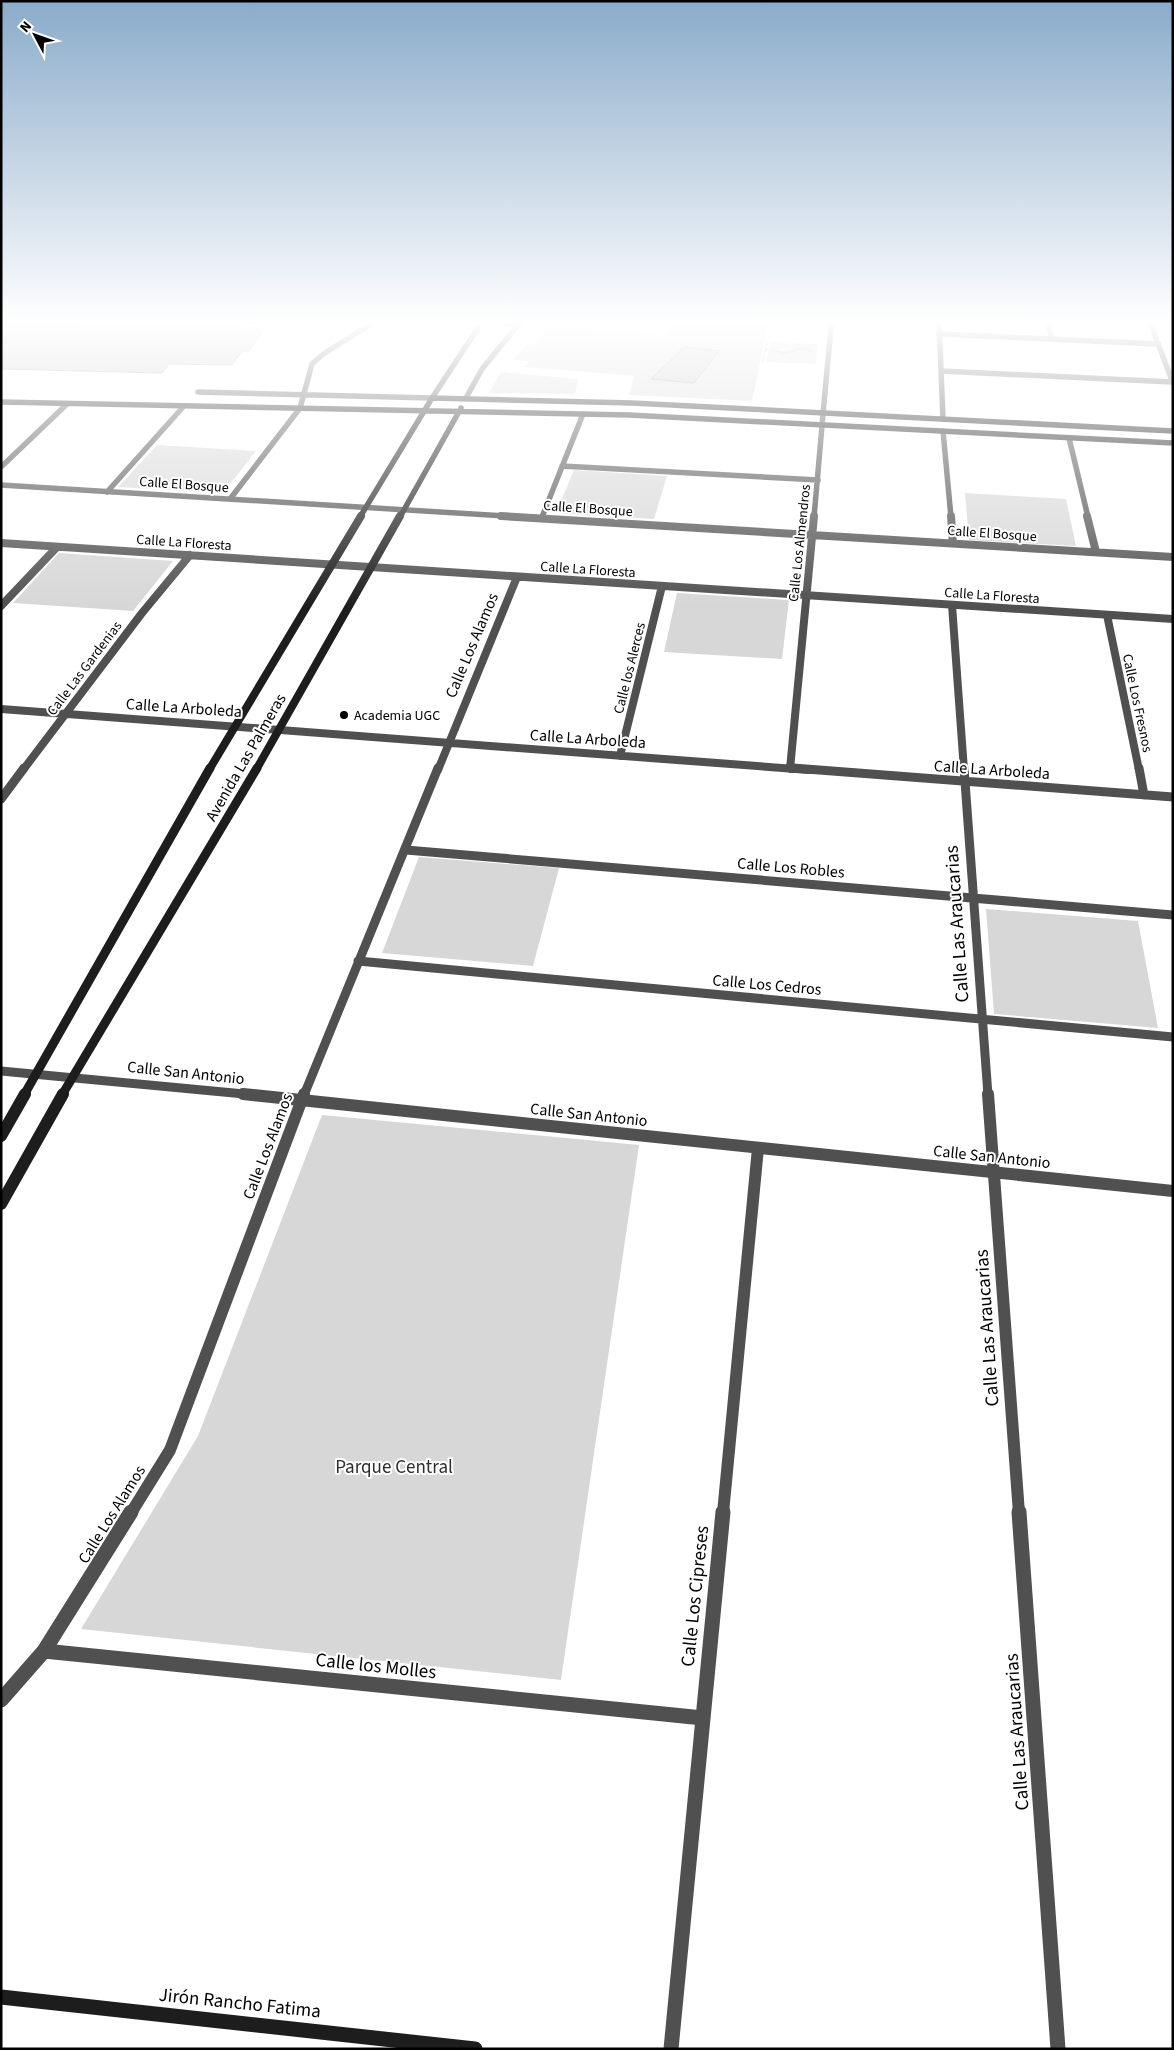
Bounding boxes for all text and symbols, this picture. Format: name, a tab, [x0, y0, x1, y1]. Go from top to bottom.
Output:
north arrow	[10, 10, 60, 60]
text: N	[15, 17, 37, 37]
street label: Calle El Bosque	[139, 472, 229, 498]
street label: Calle Los Almendros	[784, 483, 816, 603]
street label: Calle El Bosque	[543, 496, 633, 522]
street label: Calle El Bosque	[947, 521, 1037, 547]
street label: Calle La Floresta	[136, 530, 232, 556]
street label: Calle La Floresta	[540, 557, 636, 583]
street label: Calle La Floresta	[944, 583, 1040, 609]
street label: Calle Los Alamos	[440, 589, 504, 701]
street label: Calle Las Gardenias	[43, 617, 127, 720]
street label: Calle los Alerces	[609, 620, 651, 716]
street label: Calle Los Fresnos	[1117, 652, 1157, 754]
street label: Avenida Las Palmeras	[200, 689, 292, 825]
street label: Calle La Arboleda	[125, 693, 243, 723]
place label: Academia UGC	[354, 706, 440, 726]
marker: Academia UGC	[338, 709, 350, 721]
street label: Calle La Arboleda	[529, 724, 647, 754]
street label: Calle La Arboleda	[933, 755, 1051, 785]
street label: Calle Las Araucarias	[939, 845, 976, 1003]
street label: Calle Los Robles	[736, 852, 846, 884]
street label: Calle Los Cedros	[712, 969, 823, 1001]
street label: Calle San Antonio	[126, 1056, 246, 1090]
street label: Calle Los Alamos	[238, 1090, 298, 1203]
street label: Calle San Antonio	[529, 1098, 649, 1132]
street label: Calle San Antonio	[932, 1140, 1052, 1174]
street label: Calle Las Araucarias	[969, 1249, 1006, 1407]
park label: Parque Central	[335, 1454, 453, 1481]
street label: Calle Los Alamos	[73, 1461, 151, 1568]
street label: Calle Los Cipreses	[675, 1524, 716, 1668]
street label: Calle los Molles	[314, 1647, 438, 1686]
street label: Calle Las Araucarias	[999, 1653, 1036, 1811]
street label: Jirón Rancho Fatima	[157, 1982, 322, 2025]

